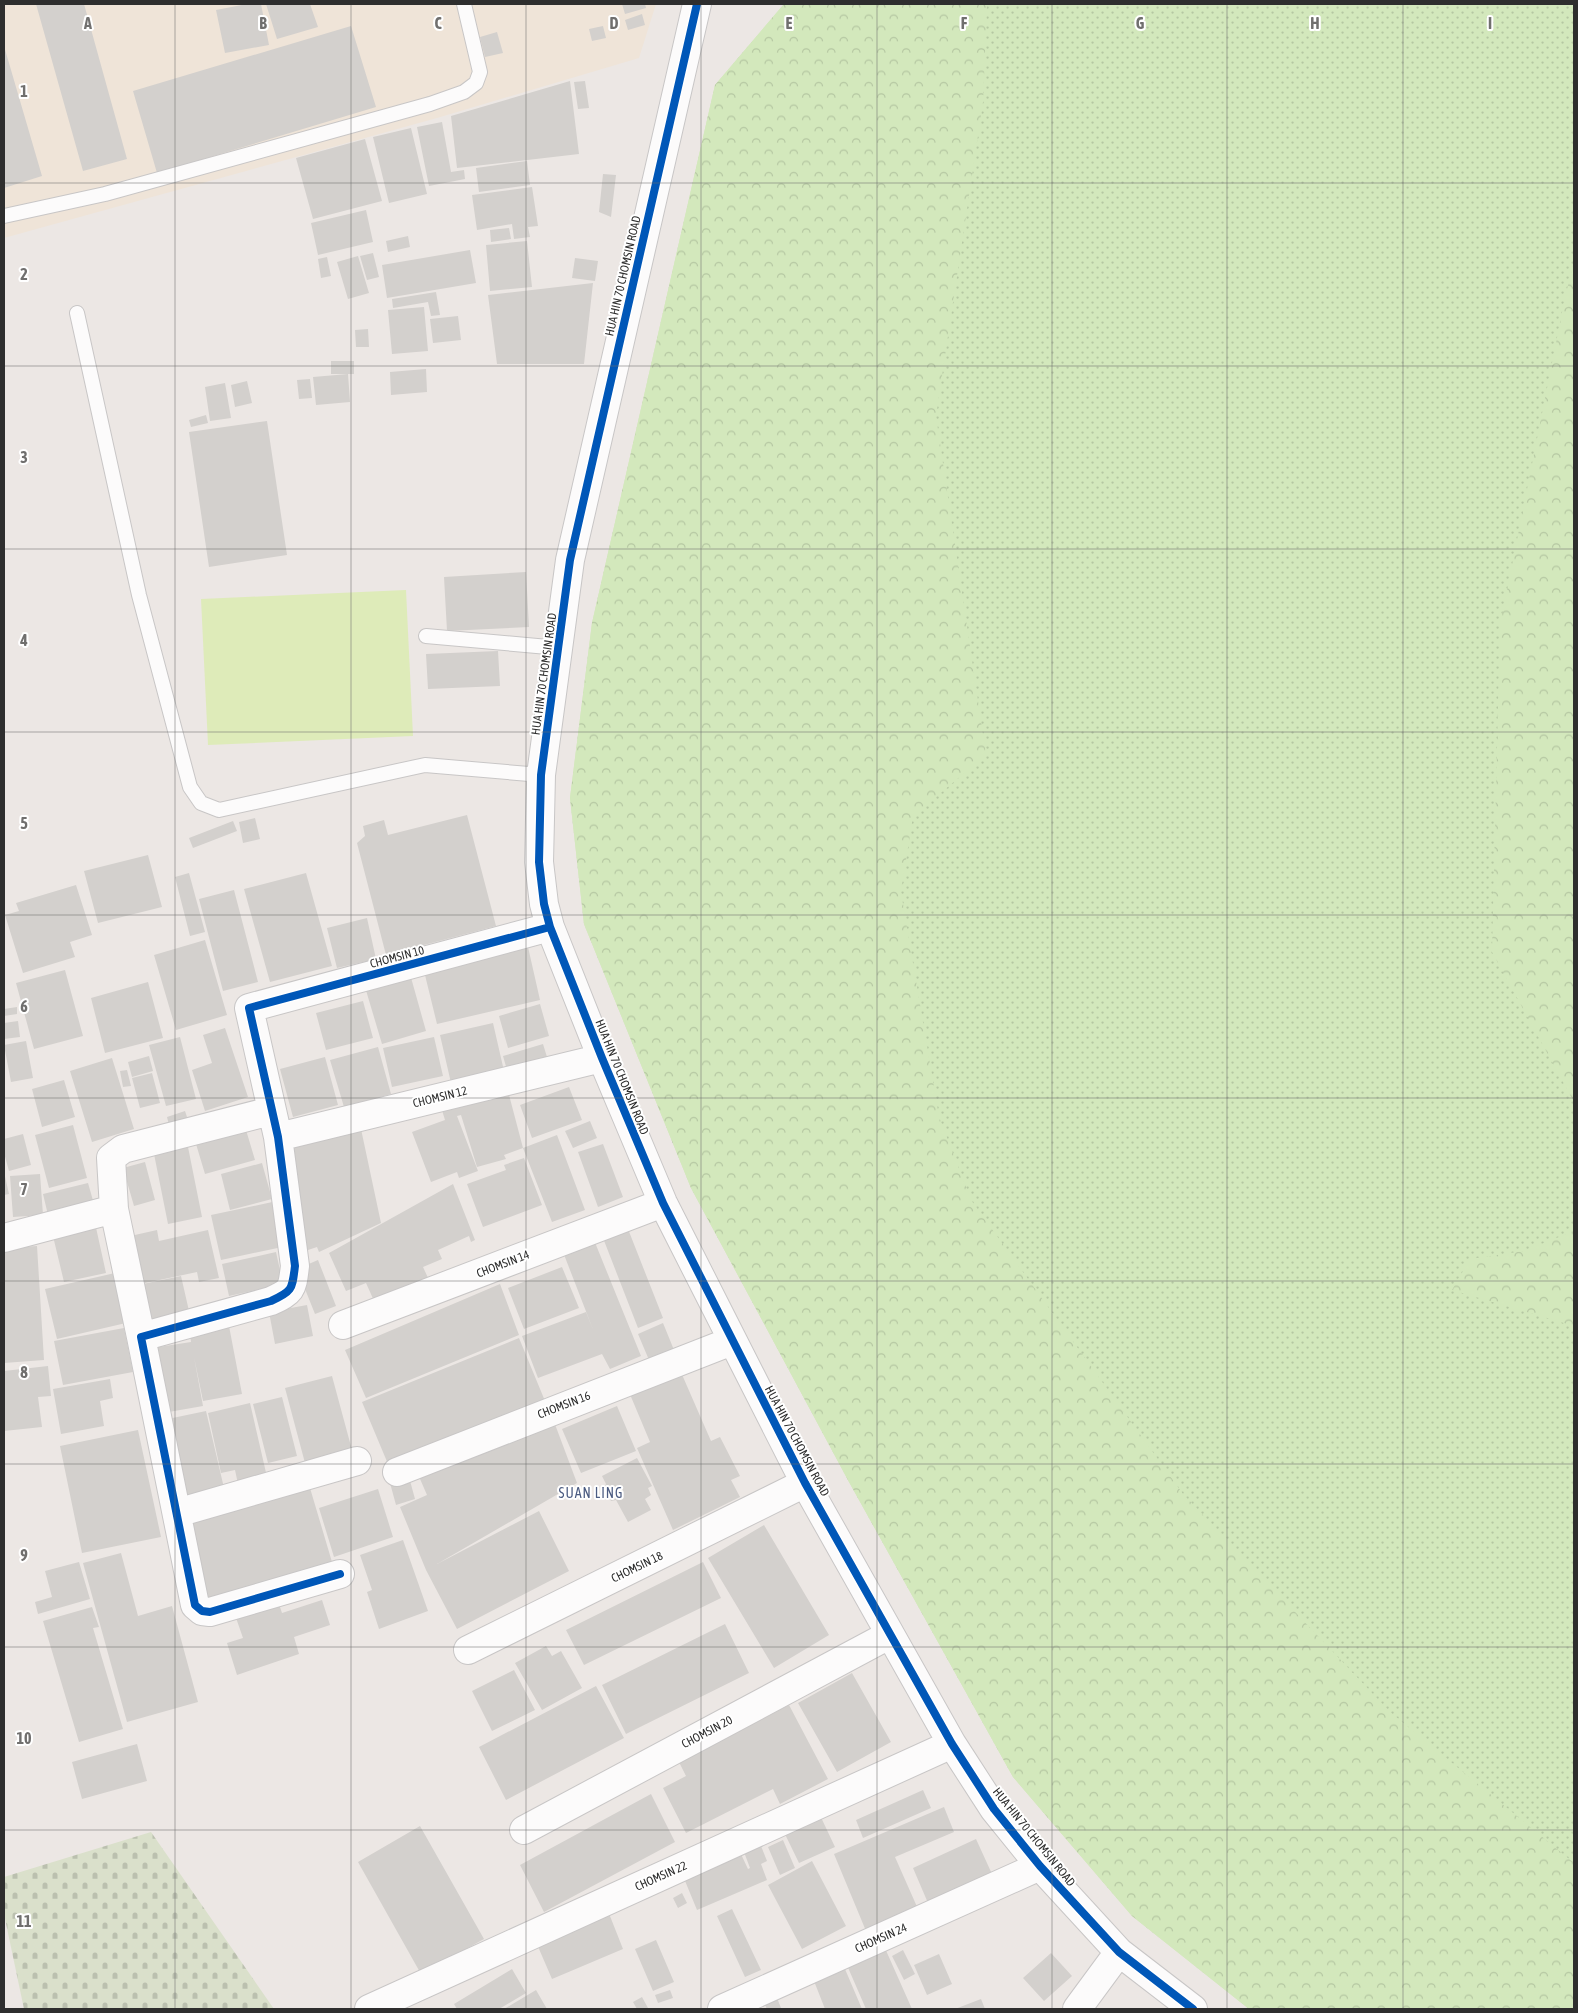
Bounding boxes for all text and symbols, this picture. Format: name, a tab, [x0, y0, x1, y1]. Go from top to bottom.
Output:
text: A	[83, 14, 92, 32]
text: B	[259, 14, 267, 32]
text: C	[434, 14, 442, 32]
text: D	[610, 14, 619, 32]
text: E	[786, 14, 793, 32]
text: F	[961, 14, 968, 32]
text: G	[1136, 14, 1145, 32]
text: H	[1310, 14, 1320, 32]
text: I	[1488, 14, 1492, 32]
text: 1	[20, 82, 28, 100]
street label: HUA HIN 70 CHOMSIN ROAD	[602, 214, 644, 337]
text: 2	[20, 265, 28, 283]
text: 3	[20, 448, 28, 466]
street label: HUA HIN 70 CHOMSIN ROAD	[529, 612, 560, 736]
text: 4	[19, 631, 28, 649]
text: 5	[20, 814, 28, 832]
street label: CHOMSIN 10	[368, 943, 426, 971]
text: 6	[20, 997, 28, 1015]
street label: HUA HIN 70 CHOMSIN ROAD	[592, 1017, 652, 1137]
street label: CHOMSIN 12	[411, 1083, 469, 1111]
text: 7	[20, 1180, 28, 1198]
street label: CHOMSIN 14	[475, 1247, 532, 1280]
text: 8	[20, 1363, 28, 1381]
street label: HUA HIN 70 CHOMSIN ROAD	[762, 1383, 832, 1499]
street label: CHOMSIN 16	[536, 1388, 593, 1421]
district label: SUAN LING	[559, 1485, 623, 1501]
text: 9	[20, 1546, 28, 1564]
street label: CHOMSIN 18	[609, 1548, 665, 1585]
street label: CHOMSIN 20	[679, 1713, 735, 1751]
text: 10	[16, 1729, 32, 1747]
street label: HUA HIN 70 CHOMSIN ROAD	[990, 1785, 1078, 1889]
street label: CHOMSIN 22	[633, 1858, 689, 1894]
text: 11	[16, 1912, 32, 1930]
street label: CHOMSIN 24	[853, 1920, 910, 1956]

